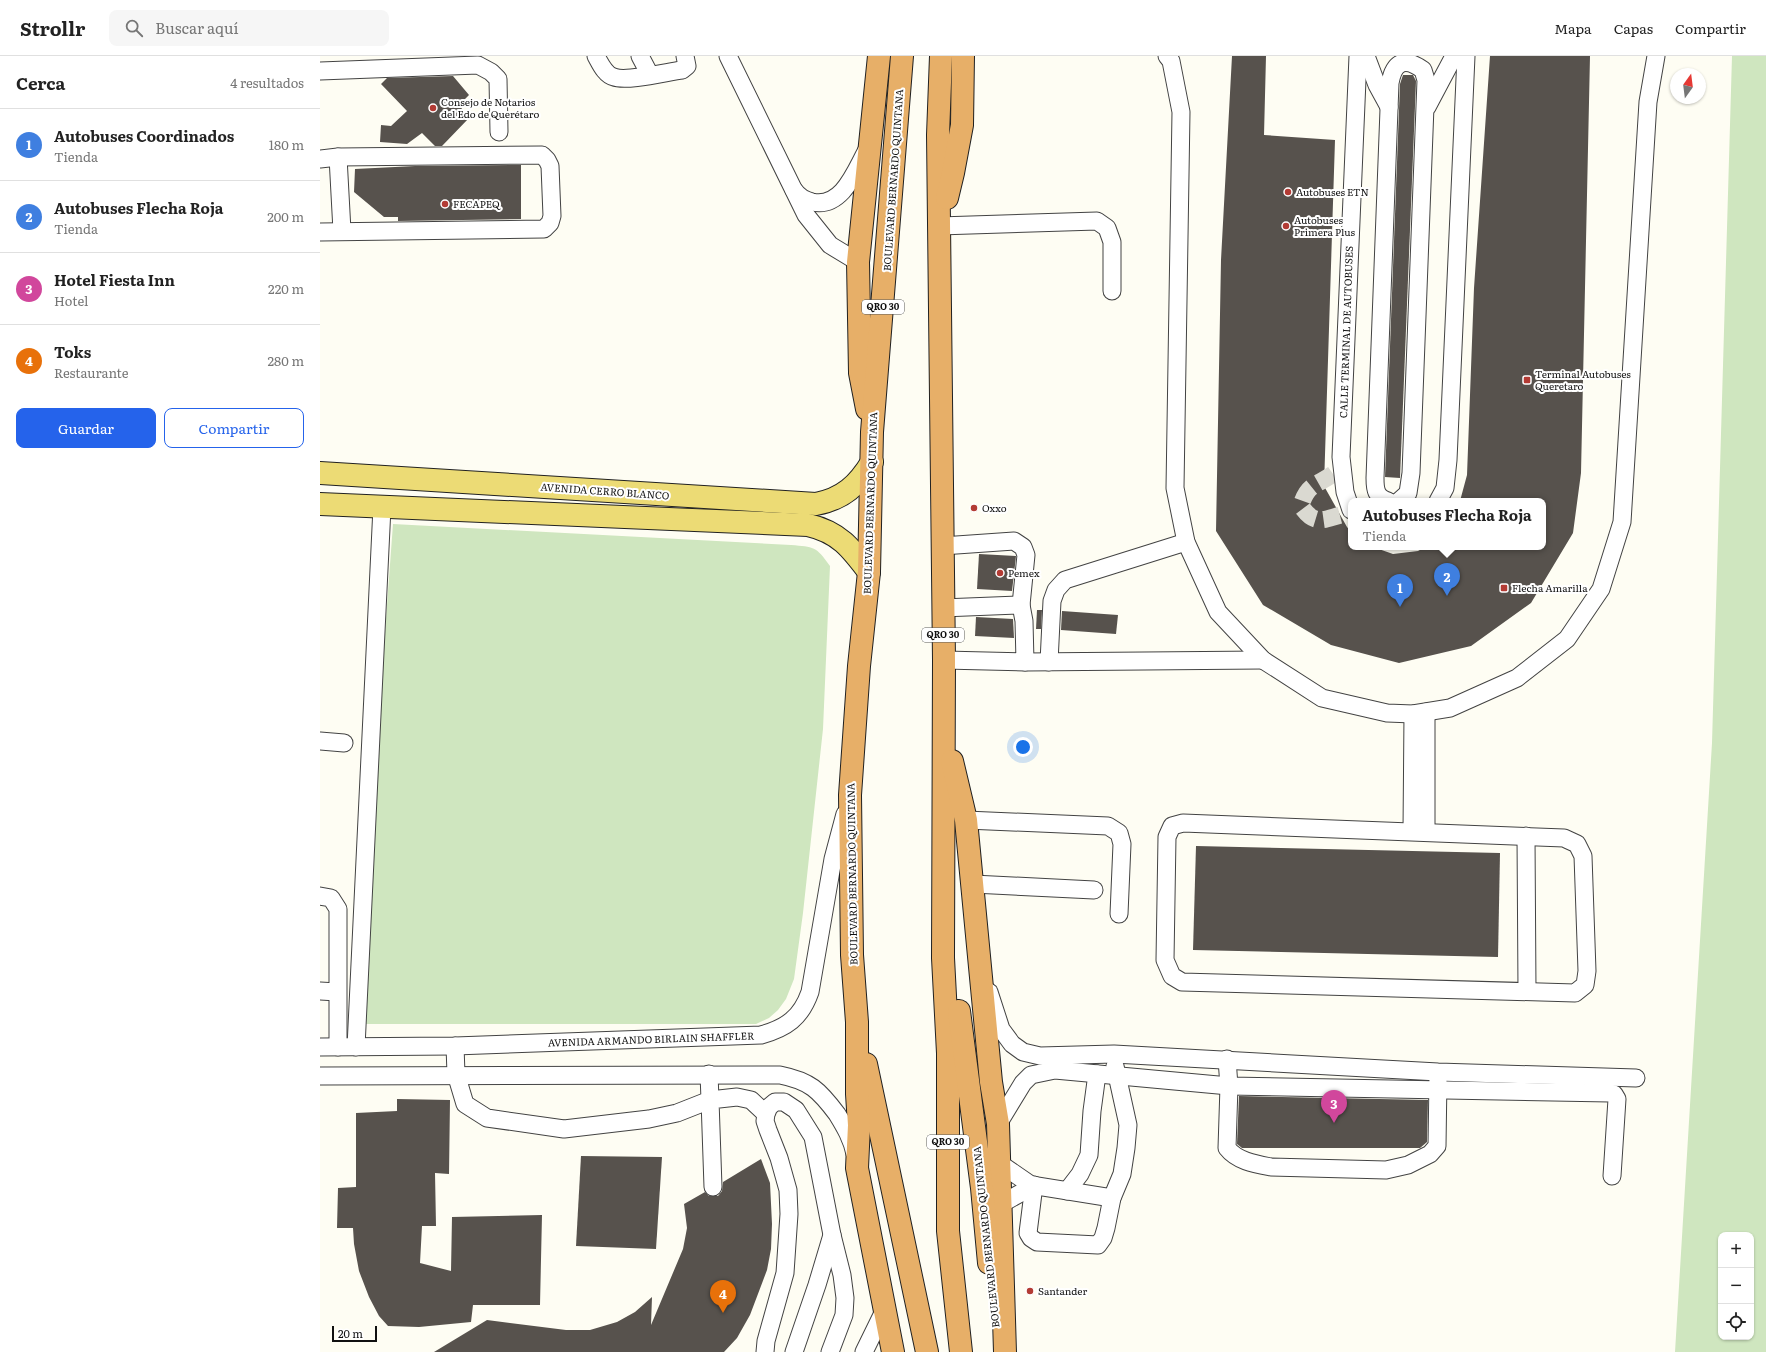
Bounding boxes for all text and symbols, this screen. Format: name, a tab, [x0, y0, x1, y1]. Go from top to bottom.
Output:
search box	[109, 10, 389, 46]
text: Strollr	[20, 14, 85, 42]
text: Buscar aquí	[155, 16, 238, 39]
icon: search	[123, 17, 145, 39]
text: Mapa	[1554, 18, 1592, 38]
text: Capas	[1614, 18, 1653, 38]
text: Compartir	[1675, 18, 1746, 38]
north arrow	[1670, 68, 1706, 104]
text: Cerca	[16, 70, 65, 95]
text: 4 resultados	[230, 73, 304, 92]
street label: BOULEVARD BERNARDO QUINTANA	[879, 88, 906, 271]
place label: Consejo de Notarios del Edo de Querétaro	[441, 94, 539, 121]
marker: Consejo de Notarios del Edo de Querétaro	[428, 103, 438, 113]
text: Autobuses Coordinados	[54, 124, 234, 147]
text: 1	[26, 135, 32, 154]
text: 180 m	[269, 135, 304, 154]
text: Tienda	[54, 147, 98, 166]
place label: Autobuses ETN	[1296, 184, 1369, 199]
marker: Autobuses ETN	[1283, 187, 1293, 197]
text: Autobuses Flecha Roja	[54, 196, 224, 219]
place label: FECAPEQ	[453, 196, 501, 211]
marker: FECAPEQ	[440, 199, 450, 209]
text: 2	[26, 207, 32, 226]
text: 200 m	[267, 207, 304, 226]
place label: Autobuses Primera Plus	[1294, 212, 1355, 239]
text: Tienda	[54, 219, 98, 238]
marker: Autobuses Primera Plus	[1281, 221, 1291, 231]
street label: CALLE TERMINAL DE AUTOBUSES	[1335, 246, 1356, 418]
text: Hotel Fiesta Inn	[54, 268, 175, 291]
text: 3	[25, 279, 33, 298]
text: 220 m	[268, 279, 304, 298]
text: Hotel	[54, 291, 88, 310]
road number: QRO 30	[862, 300, 904, 314]
text: Toks	[54, 340, 91, 363]
text: 4	[25, 351, 33, 370]
text: 280 m	[268, 351, 304, 370]
text: Restaurante	[54, 363, 129, 382]
place label: Terminal Autobuses Queretaro	[1535, 366, 1631, 393]
marker: Terminal Autobuses Queretaro	[1522, 375, 1532, 385]
button: Guardar	[16, 408, 156, 448]
button: Compartir	[164, 408, 304, 448]
street label: BOULEVARD BERNARDO QUINTANA	[859, 411, 880, 594]
street label: AVENIDA CERRO BLANCO	[540, 479, 670, 503]
popup	[1348, 498, 1546, 550]
place label: Oxxo	[982, 500, 1007, 515]
marker: Oxxo	[969, 503, 979, 513]
text: Autobuses Flecha Roja	[1362, 503, 1532, 526]
text: Tienda	[1362, 526, 1406, 545]
pin: 2	[1434, 563, 1460, 596]
place label: Pemex	[1008, 565, 1040, 580]
marker: Pemex	[995, 568, 1005, 578]
pin: 1	[1387, 574, 1413, 607]
place label: Flecha Amarilla	[1512, 580, 1588, 595]
marker: Flecha Amarilla	[1499, 583, 1509, 593]
road number: QRO 30	[922, 628, 964, 642]
your location	[1013, 737, 1033, 757]
street label: BOULEVARD BERNARDO QUINTANA	[842, 782, 861, 965]
street label: AVENIDA ARMANDO BIRLAIN SHAFFLER	[547, 1027, 755, 1050]
pin: 3	[1321, 1090, 1347, 1123]
road number: QRO 30	[927, 1135, 969, 1149]
street label: BOULEVARD BERNARDO QUINTANA	[968, 1145, 1002, 1329]
map controls	[1718, 1232, 1754, 1340]
button: +	[1718, 1232, 1754, 1268]
button: −	[1718, 1268, 1754, 1304]
pin: 4	[710, 1280, 736, 1313]
place label: Santander	[1038, 1283, 1087, 1298]
marker: Santander	[1025, 1286, 1035, 1296]
button: locate	[1718, 1304, 1754, 1340]
scale bar	[332, 1324, 377, 1343]
text: 20 m	[338, 1325, 363, 1341]

